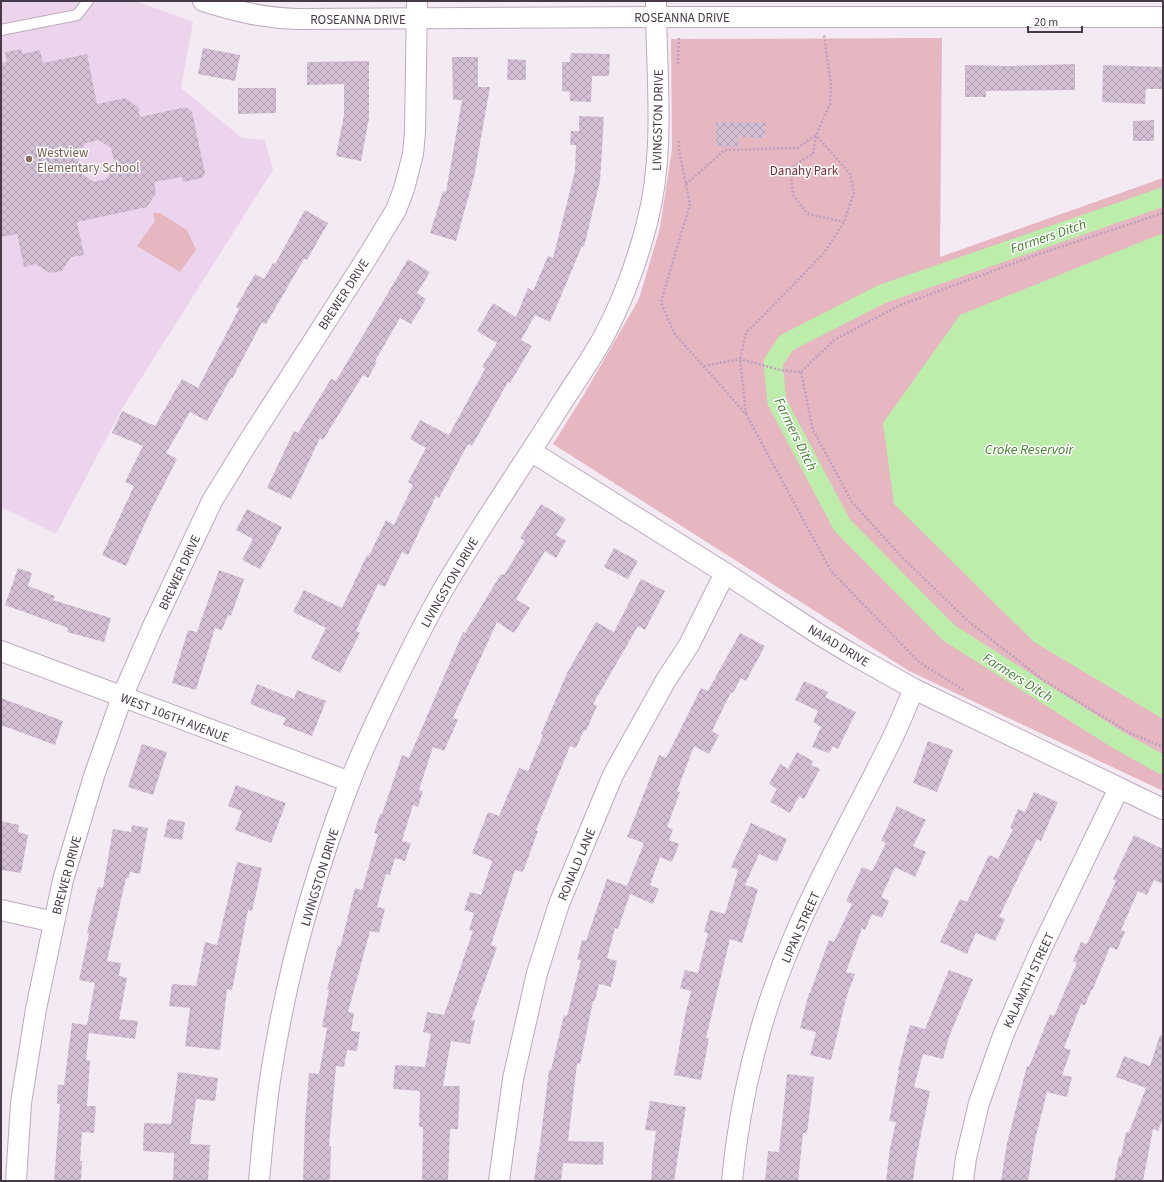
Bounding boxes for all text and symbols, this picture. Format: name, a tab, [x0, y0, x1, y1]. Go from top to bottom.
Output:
scale bar	[1028, 8, 1082, 34]
street label: ROSEANNA DRIVE	[634, 9, 730, 27]
street label: ROSEANNA DRIVE	[310, 11, 406, 29]
text: 20 m	[1034, 14, 1058, 31]
street label: LIVINGSTON DRIVE	[648, 69, 668, 171]
place label: Westview Elementary School	[37, 144, 139, 177]
marker: Westview Elementary School	[24, 154, 34, 164]
park label: Danahy Park	[770, 162, 839, 180]
water label: Farmers Ditch	[1008, 215, 1089, 259]
street label: BREWER DRIVE	[314, 255, 374, 334]
water label: Farmers Ditch	[769, 394, 821, 474]
water label: Croke Reservoir	[985, 440, 1074, 460]
street label: BREWER DRIVE	[155, 532, 205, 613]
street label: LIVINGSTON DRIVE	[417, 534, 483, 631]
street label: NAIAD DRIVE	[804, 620, 873, 671]
water label: Farmers Ditch	[979, 648, 1056, 707]
street label: WEST 106TH AVENUE	[118, 689, 232, 747]
street label: RONALD LANE	[554, 825, 600, 903]
street label: LIVINGSTON DRIVE	[296, 826, 343, 929]
street label: BREWER DRIVE	[48, 834, 86, 917]
street label: LIPAN STREET	[777, 889, 825, 966]
street label: KALAMATH STREET	[999, 930, 1059, 1031]

